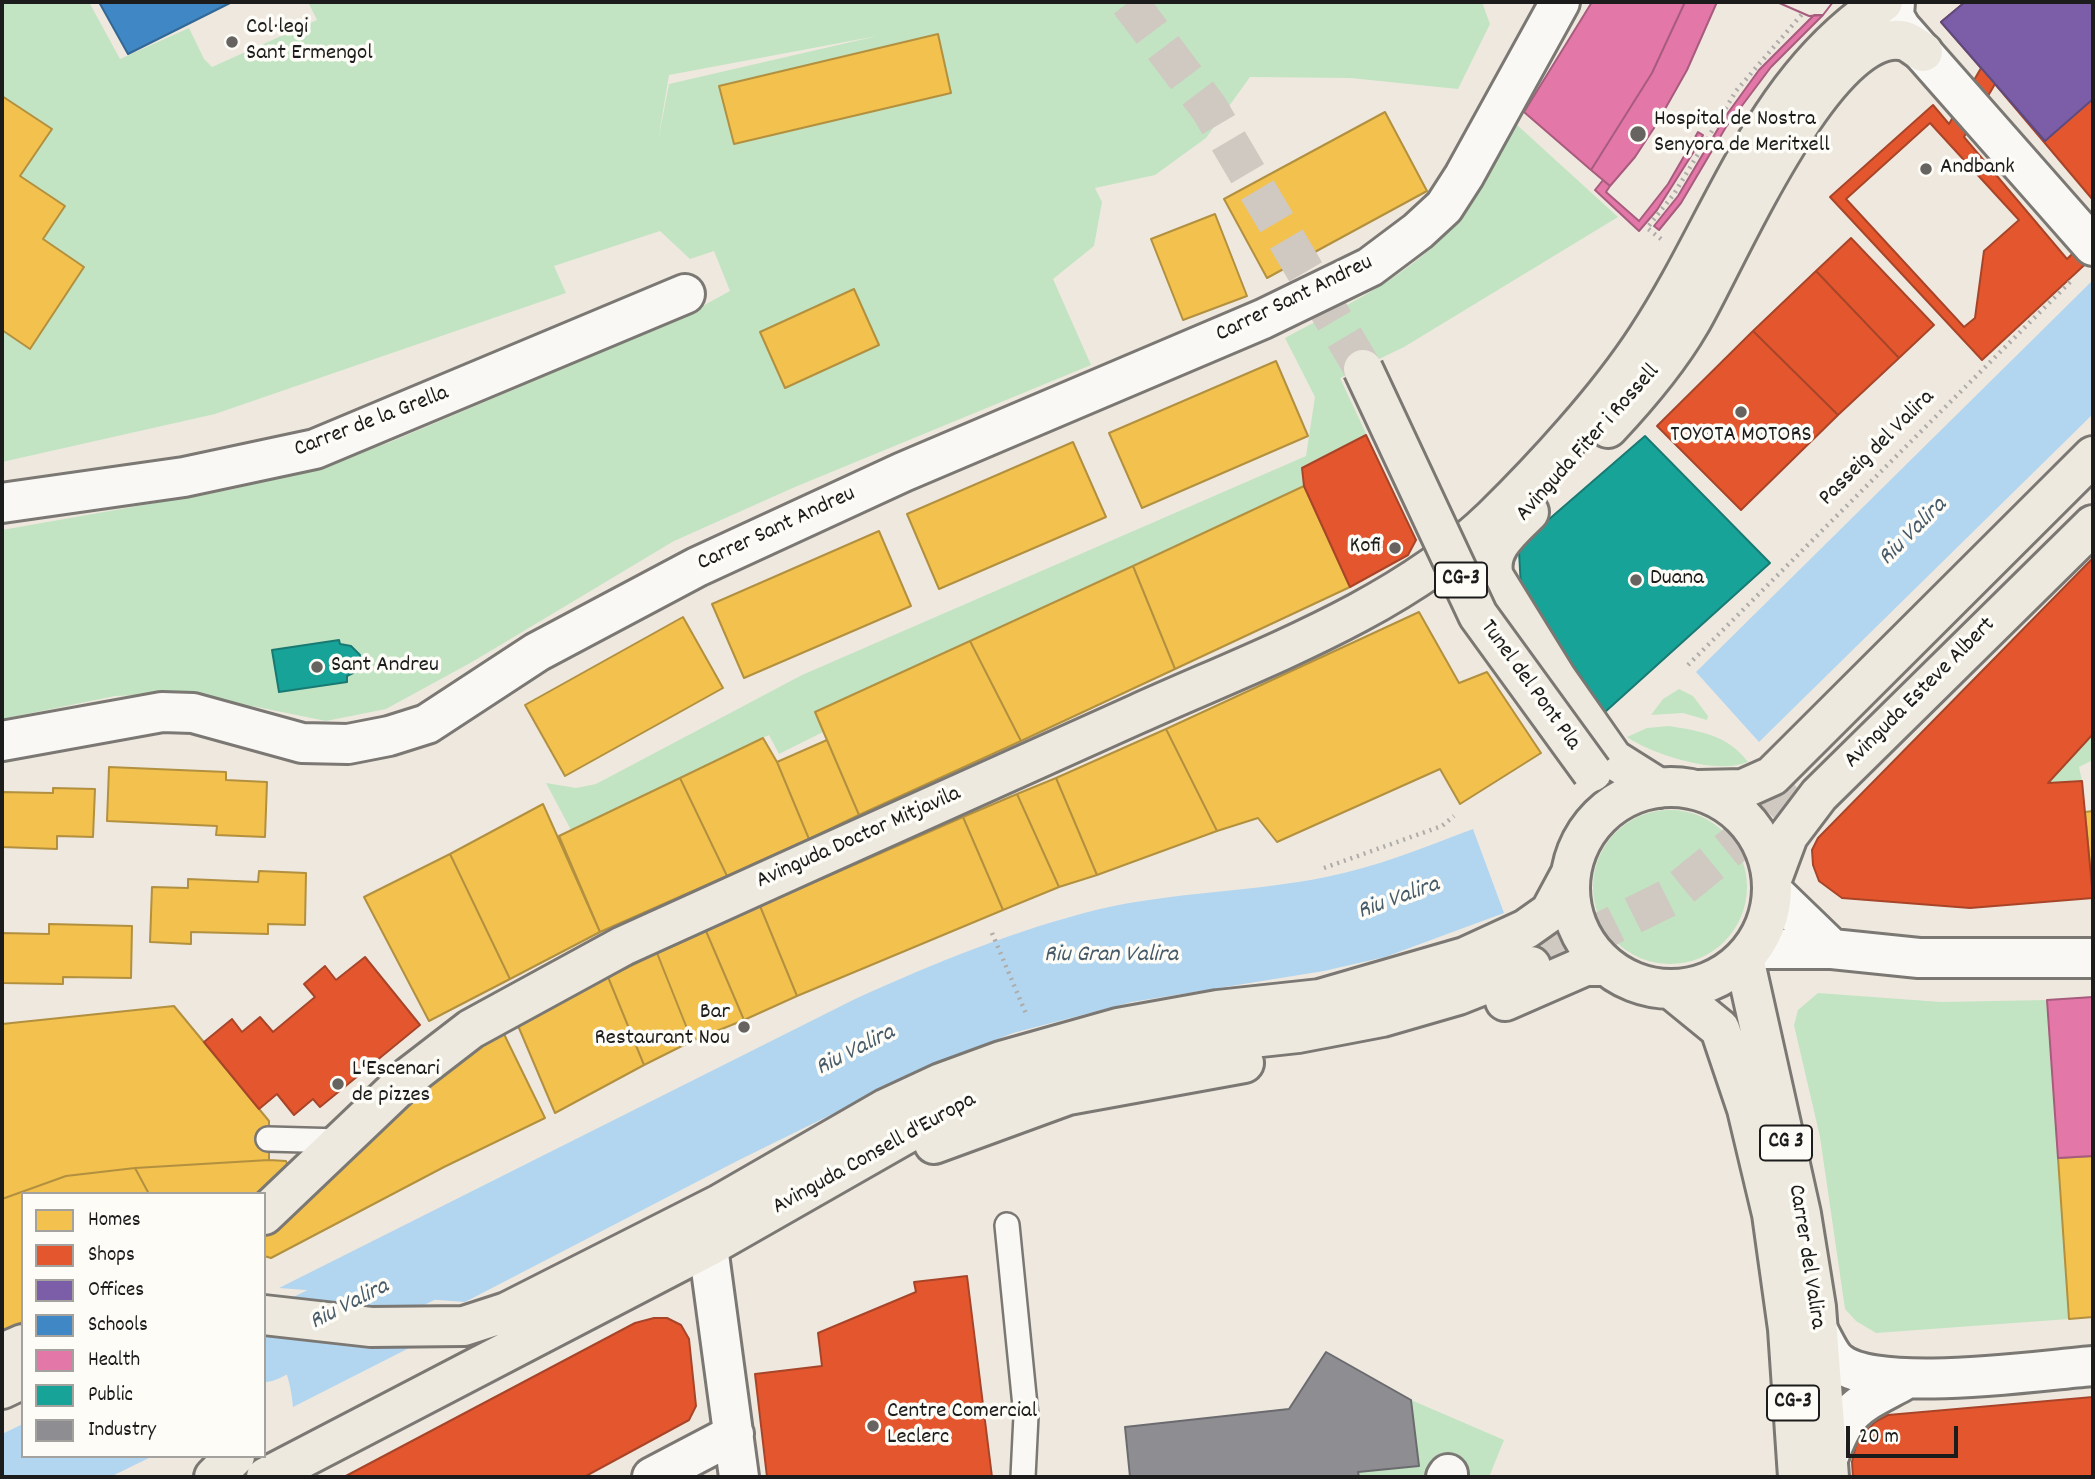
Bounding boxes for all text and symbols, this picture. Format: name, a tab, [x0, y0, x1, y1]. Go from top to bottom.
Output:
place label: Col·legi Sant Ermengol	[246, 15, 373, 69]
marker: Col·legi Sant Ermengol	[224, 34, 240, 50]
place label: Hospital de Nostra Senyora de Meritxell	[1654, 107, 1830, 161]
marker: Hospital de Nostra Senyora de Meritxell	[1628, 124, 1648, 144]
place label: Andbank	[1940, 155, 2015, 183]
marker: Andbank	[1918, 161, 1934, 177]
street label: Carrer Sant Andreu	[1212, 250, 1378, 350]
street label: Avinguda Fiter i Rossell	[1511, 360, 1667, 528]
street label: Carrer de la Grella	[291, 381, 453, 465]
street label: Passeig del Valira	[1814, 385, 1942, 513]
marker: TOYOTA MOTORS	[1733, 404, 1749, 420]
place label: TOYOTA MOTORS	[1670, 423, 1812, 451]
street label: Carrer Sant Andreu	[694, 481, 860, 579]
water label: Riu Valira	[1874, 493, 1954, 573]
place label: Kofi	[1350, 534, 1381, 562]
marker: Kofi	[1387, 540, 1403, 556]
road number: CG-3	[1435, 562, 1487, 598]
place label: Duana	[1650, 566, 1704, 594]
marker: Duana	[1628, 572, 1644, 588]
street label: Avinguda Esteve Albert	[1840, 613, 2002, 775]
street label: Tunel del Pont Pla	[1473, 616, 1585, 756]
place label: Sant Andreu	[331, 653, 439, 681]
marker: Sant Andreu	[309, 659, 325, 675]
street label: Avinguda Doctor Mitjavila	[753, 782, 965, 896]
water label: Riu Valira	[1354, 872, 1444, 928]
water label: Riu Gran Valira	[1044, 943, 1178, 971]
place label: Bar Restaurant Nou	[595, 1000, 730, 1054]
marker: Bar Restaurant Nou	[736, 1019, 752, 1035]
water label: Riu Valira	[812, 1020, 900, 1084]
place label: L'Escenari de pizzes	[352, 1057, 440, 1111]
marker: L'Escenari de pizzes	[330, 1076, 346, 1092]
street label: Avinguda Consell d'Europa	[769, 1088, 981, 1222]
road number: CG 3	[1760, 1126, 1812, 1160]
street label: Carrer del Valira	[1780, 1183, 1830, 1331]
legend	[21, 1192, 266, 1458]
text: Homes	[88, 1206, 141, 1236]
text: Shops	[88, 1241, 135, 1271]
water label: Riu Valira	[306, 1274, 394, 1338]
text: Offices	[88, 1276, 144, 1306]
text: Schools	[88, 1311, 148, 1341]
text: Health	[88, 1346, 140, 1376]
text: Public	[88, 1381, 133, 1411]
road number: CG-3	[1767, 1386, 1819, 1420]
place label: Centre Comercial Leclerc	[887, 1399, 1037, 1453]
scale bar	[1850, 1412, 1962, 1456]
text: Industry	[88, 1416, 156, 1446]
marker: Centre Comercial Leclerc	[865, 1418, 881, 1434]
text: 20 m	[1859, 1423, 1899, 1453]

